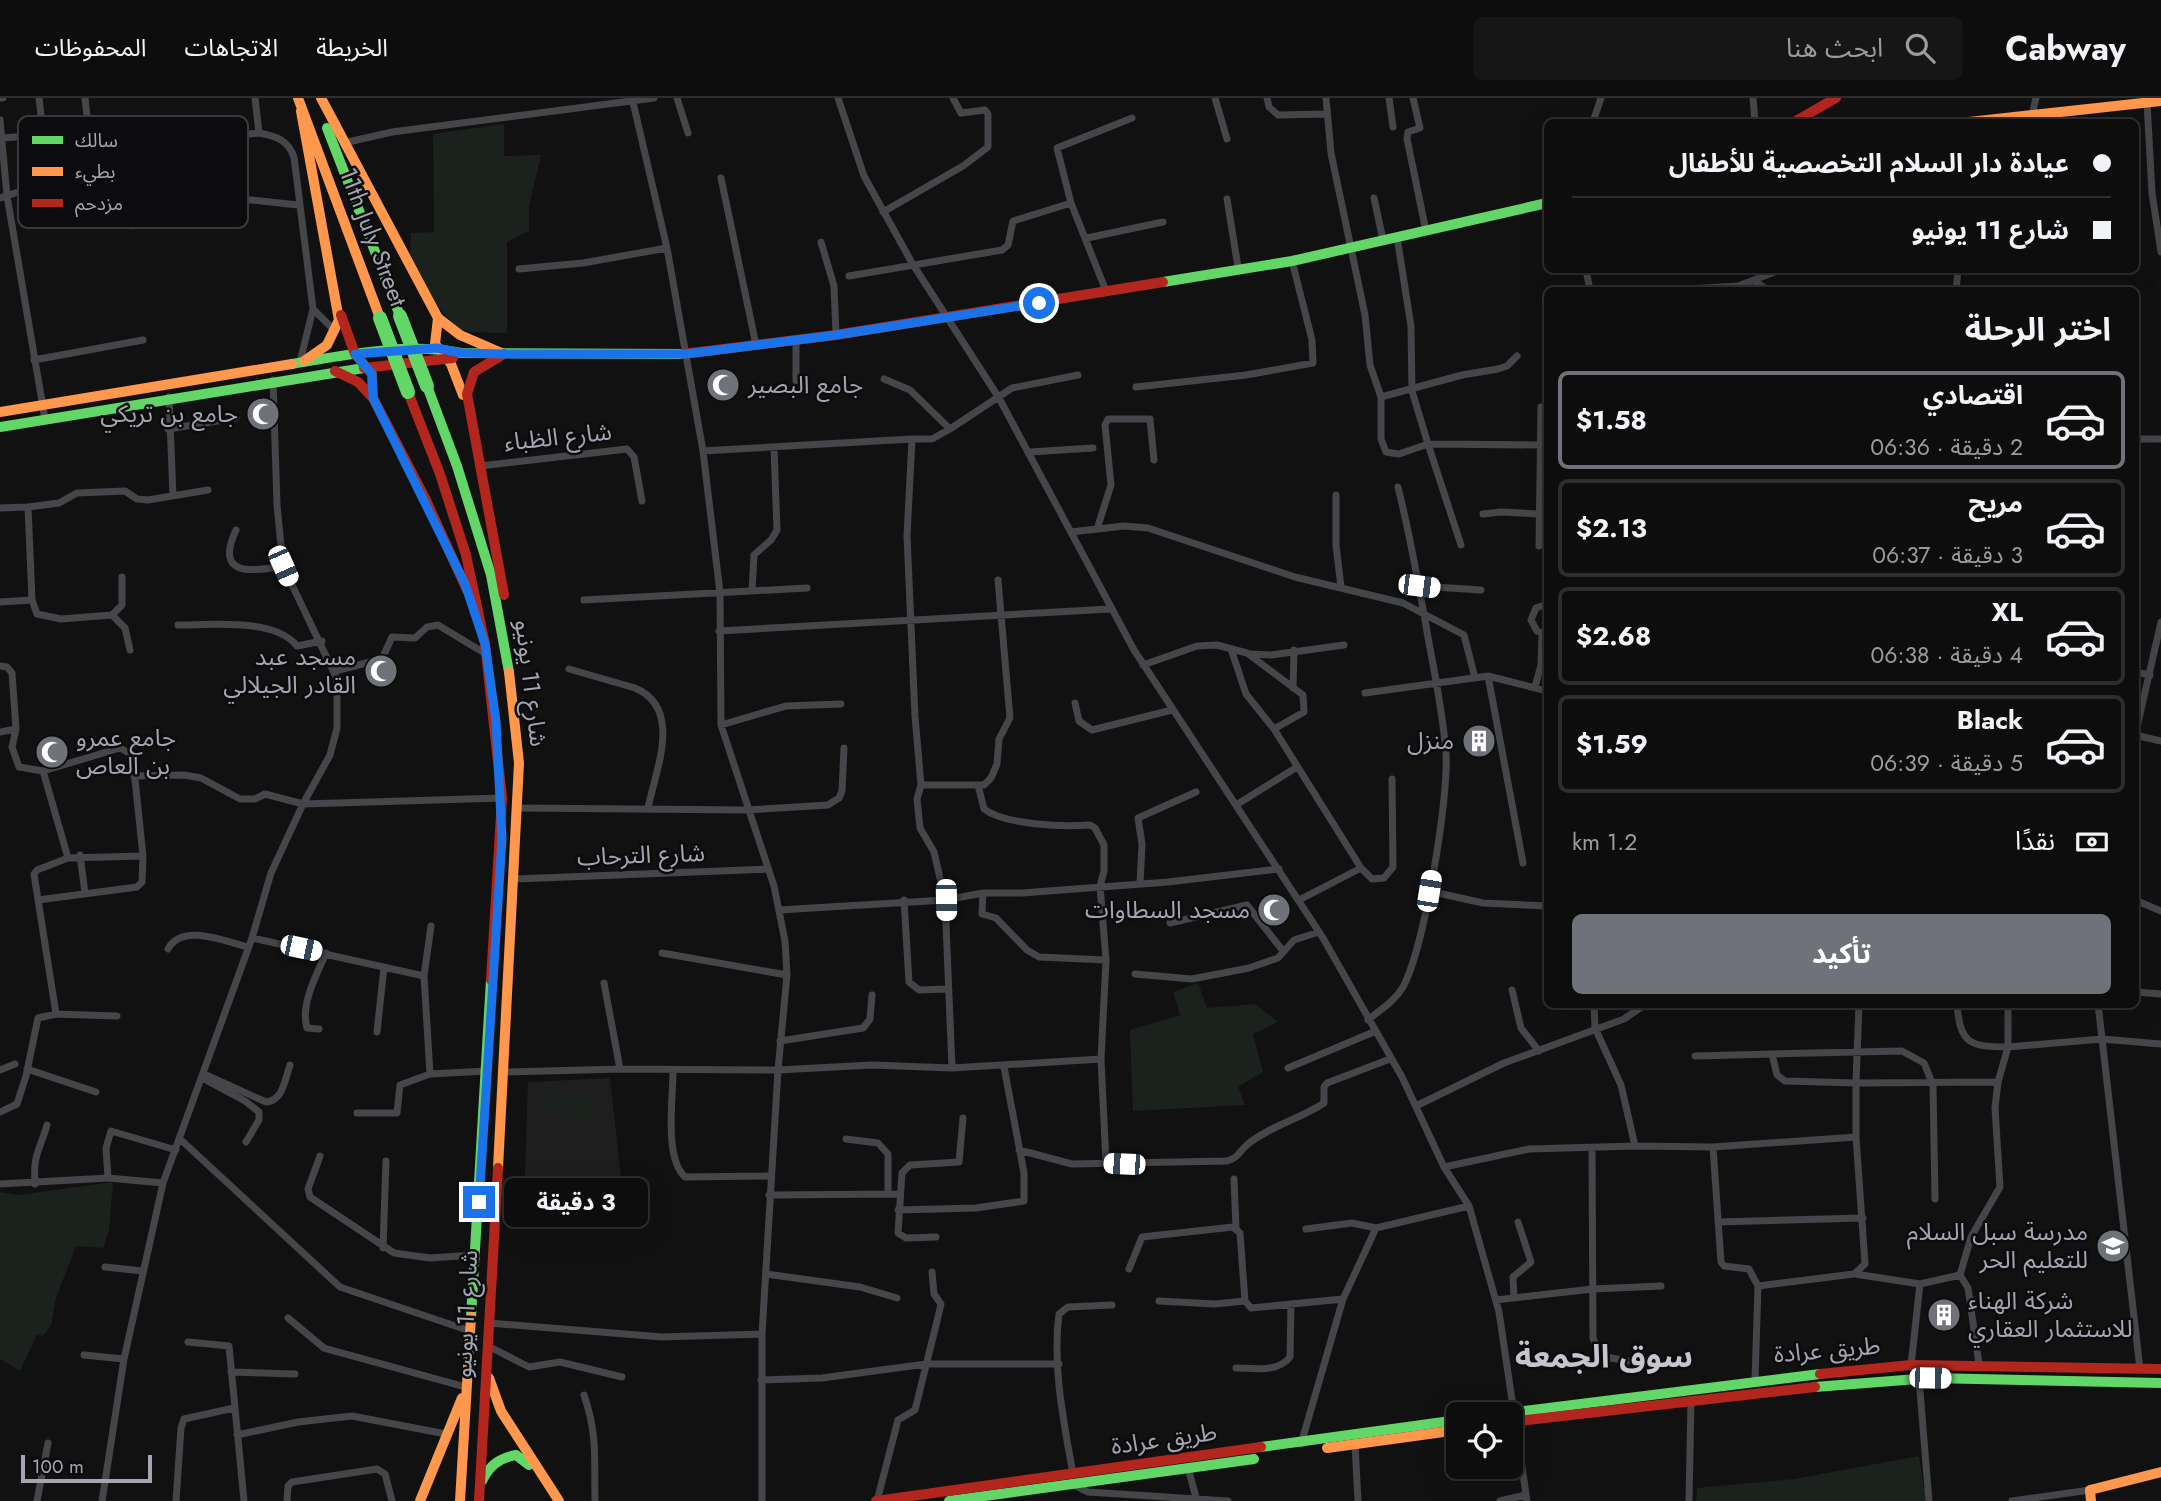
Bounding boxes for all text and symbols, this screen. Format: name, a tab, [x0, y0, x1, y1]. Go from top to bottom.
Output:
search box	[1473, 17, 1963, 80]
text: Cabway	[2005, 25, 2126, 72]
text: ابحث هنا	[1786, 29, 1883, 67]
icon: search	[1901, 29, 1939, 67]
text: المحفوظات	[35, 30, 146, 65]
text: الاتجاهات	[184, 30, 278, 65]
text: الخريطة	[316, 30, 388, 65]
legend	[18, 116, 248, 228]
text: سالك	[75, 127, 118, 154]
text: عيادة دار السلام التخصصية للأطفال	[1669, 144, 2069, 182]
text: بطيء	[75, 158, 115, 186]
street label: 11th July Street	[331, 162, 416, 311]
text: مزدحم	[75, 190, 123, 218]
text: شارع 11 يونيو	[1912, 211, 2069, 249]
route start	[1023, 287, 1055, 319]
text: اختر الرحلة	[1965, 306, 2111, 352]
mosque icon: جامع البصير	[704, 366, 742, 404]
place label: جامع البصير	[747, 367, 863, 402]
text: اقتصادي	[1923, 376, 2023, 414]
icon: car	[2044, 389, 2107, 452]
mosque icon: جامع بن تريكي	[244, 395, 282, 433]
place label: جامع بن تريكي	[100, 396, 238, 433]
text: $1.58	[1576, 401, 1647, 439]
street label: شارع الظباء	[502, 413, 614, 460]
text: 2 دقيقة · 06:36	[1870, 430, 2023, 464]
text: مريح	[1968, 484, 2023, 522]
icon: car	[2044, 497, 2107, 560]
text: $2.13	[1576, 509, 1647, 547]
text: 3 دقيقة · 06:37	[1872, 538, 2023, 572]
car	[265, 543, 302, 589]
car	[1397, 573, 1442, 599]
text: XL	[1991, 593, 2023, 631]
icon: car	[2044, 605, 2107, 668]
street label: شارع 11 يونيو	[506, 617, 557, 749]
text: $2.68	[1576, 617, 1651, 655]
text: 4 دقيقة · 06:38	[1871, 638, 2023, 672]
place label: مسجد عبد القادر الجيلالي	[223, 639, 356, 704]
mosque icon: مسجد عبد القادر الجيلالي	[362, 652, 400, 690]
text: Black	[1957, 701, 2023, 739]
icon: car	[2044, 713, 2107, 776]
place label: جامع عمرو بن العاص	[76, 720, 176, 783]
building icon: منزل	[1460, 722, 1498, 760]
place label: منزل	[1407, 723, 1454, 758]
text: $1.59	[1576, 725, 1648, 763]
mosque icon: جامع عمرو بن العاص	[33, 733, 71, 771]
text: 5 دقيقة · 06:39	[1870, 746, 2023, 780]
text: نقدًا	[2015, 822, 2055, 860]
icon: cash	[2073, 823, 2111, 861]
text: 1.2 km	[1572, 825, 1637, 859]
street label: شارع الترحاب	[576, 835, 706, 874]
car	[1416, 869, 1443, 913]
car	[936, 879, 957, 921]
mosque icon: مسجد السطاوات	[1255, 891, 1293, 929]
place label: مسجد السطاوات	[1085, 892, 1250, 927]
button: تأكيد	[1572, 914, 2111, 994]
car	[279, 933, 324, 963]
car	[1103, 1153, 1146, 1175]
callout: 3 دقيقة	[504, 1178, 647, 1226]
text: 3 دقيقة	[536, 1185, 616, 1219]
route end	[463, 1186, 495, 1218]
place label: مدرسة سبل السلام للتعليم الحر	[1907, 1214, 2088, 1277]
school or university icon: مدرسة سبل السلام للتعليم الحر	[2094, 1227, 2132, 1265]
street label: شارع 11 يونيو	[445, 1249, 486, 1379]
place label: شركة الهناء للاستثمار العقاري	[1968, 1283, 2133, 1348]
building icon: شركة الهناء للاستثمار العقاري	[1925, 1296, 1963, 1334]
street label: طريق عرادة	[1772, 1327, 1882, 1372]
district label: سوق الجمعة	[1515, 1333, 1693, 1379]
car	[1909, 1367, 1952, 1389]
map controls	[1446, 1402, 1523, 1479]
button: locate	[1446, 1402, 1523, 1479]
street label: طريق عرادة	[1109, 1414, 1219, 1463]
scale bar	[21, 1452, 152, 1484]
text: 100 m	[32, 1453, 84, 1480]

